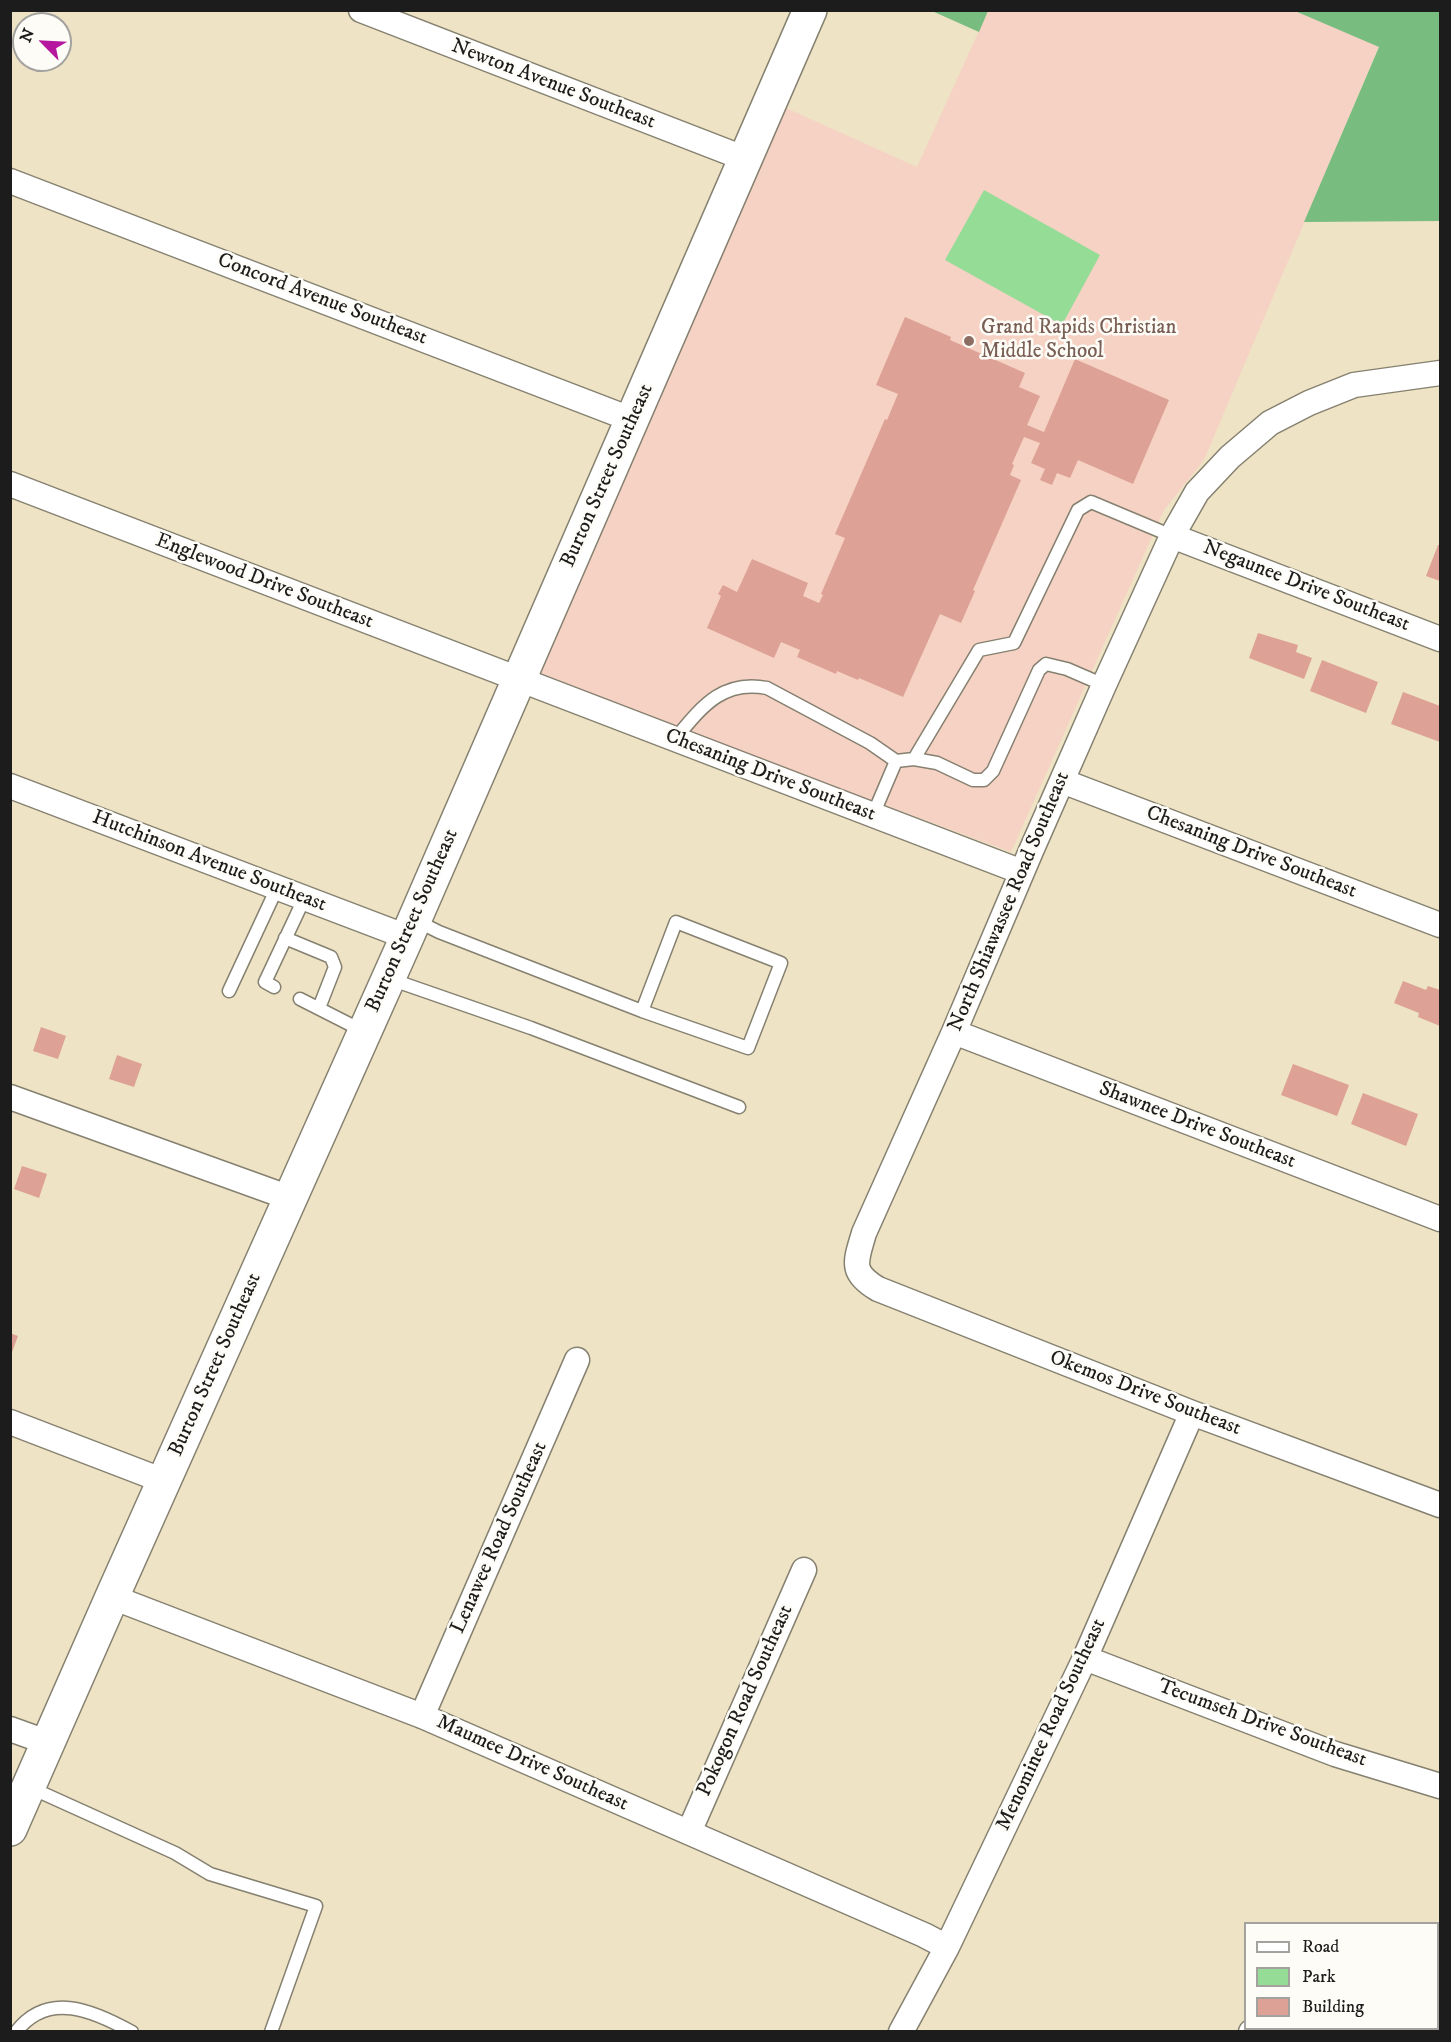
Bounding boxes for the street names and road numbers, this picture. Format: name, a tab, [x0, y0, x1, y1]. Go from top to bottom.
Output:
street label: Newton Avenue Southeast	[447, 34, 659, 136]
street label: Concord Avenue Southeast	[214, 248, 430, 352]
street label: Burton Street Southeast	[556, 380, 660, 572]
street label: Englewood Drive Southeast	[151, 529, 377, 635]
street label: Negaunee Drive Southeast	[1199, 536, 1413, 638]
street label: Chesaning Drive Southeast	[661, 724, 879, 828]
street label: North Shiawassee Road Southeast	[944, 768, 1076, 1036]
street label: Chesaning Drive Southeast	[1142, 801, 1360, 905]
street label: Hutchinson Avenue Southeast	[88, 806, 330, 918]
street label: Burton Street Southeast	[361, 825, 465, 1017]
street label: Shawnee Drive Southeast	[1095, 1077, 1299, 1175]
street label: Burton Street Southeast	[164, 1269, 268, 1461]
street label: Okemos Drive Southeast	[1046, 1346, 1244, 1442]
street label: Lenawee Road Southeast	[446, 1438, 554, 1638]
street label: Pokogon Road Southeast	[692, 1601, 800, 1801]
street label: Menominee Road Southeast	[992, 1615, 1112, 1835]
street label: Tecumseh Drive Southeast	[1154, 1674, 1370, 1774]
street label: Maumee Drive Southeast	[432, 1710, 632, 1818]

